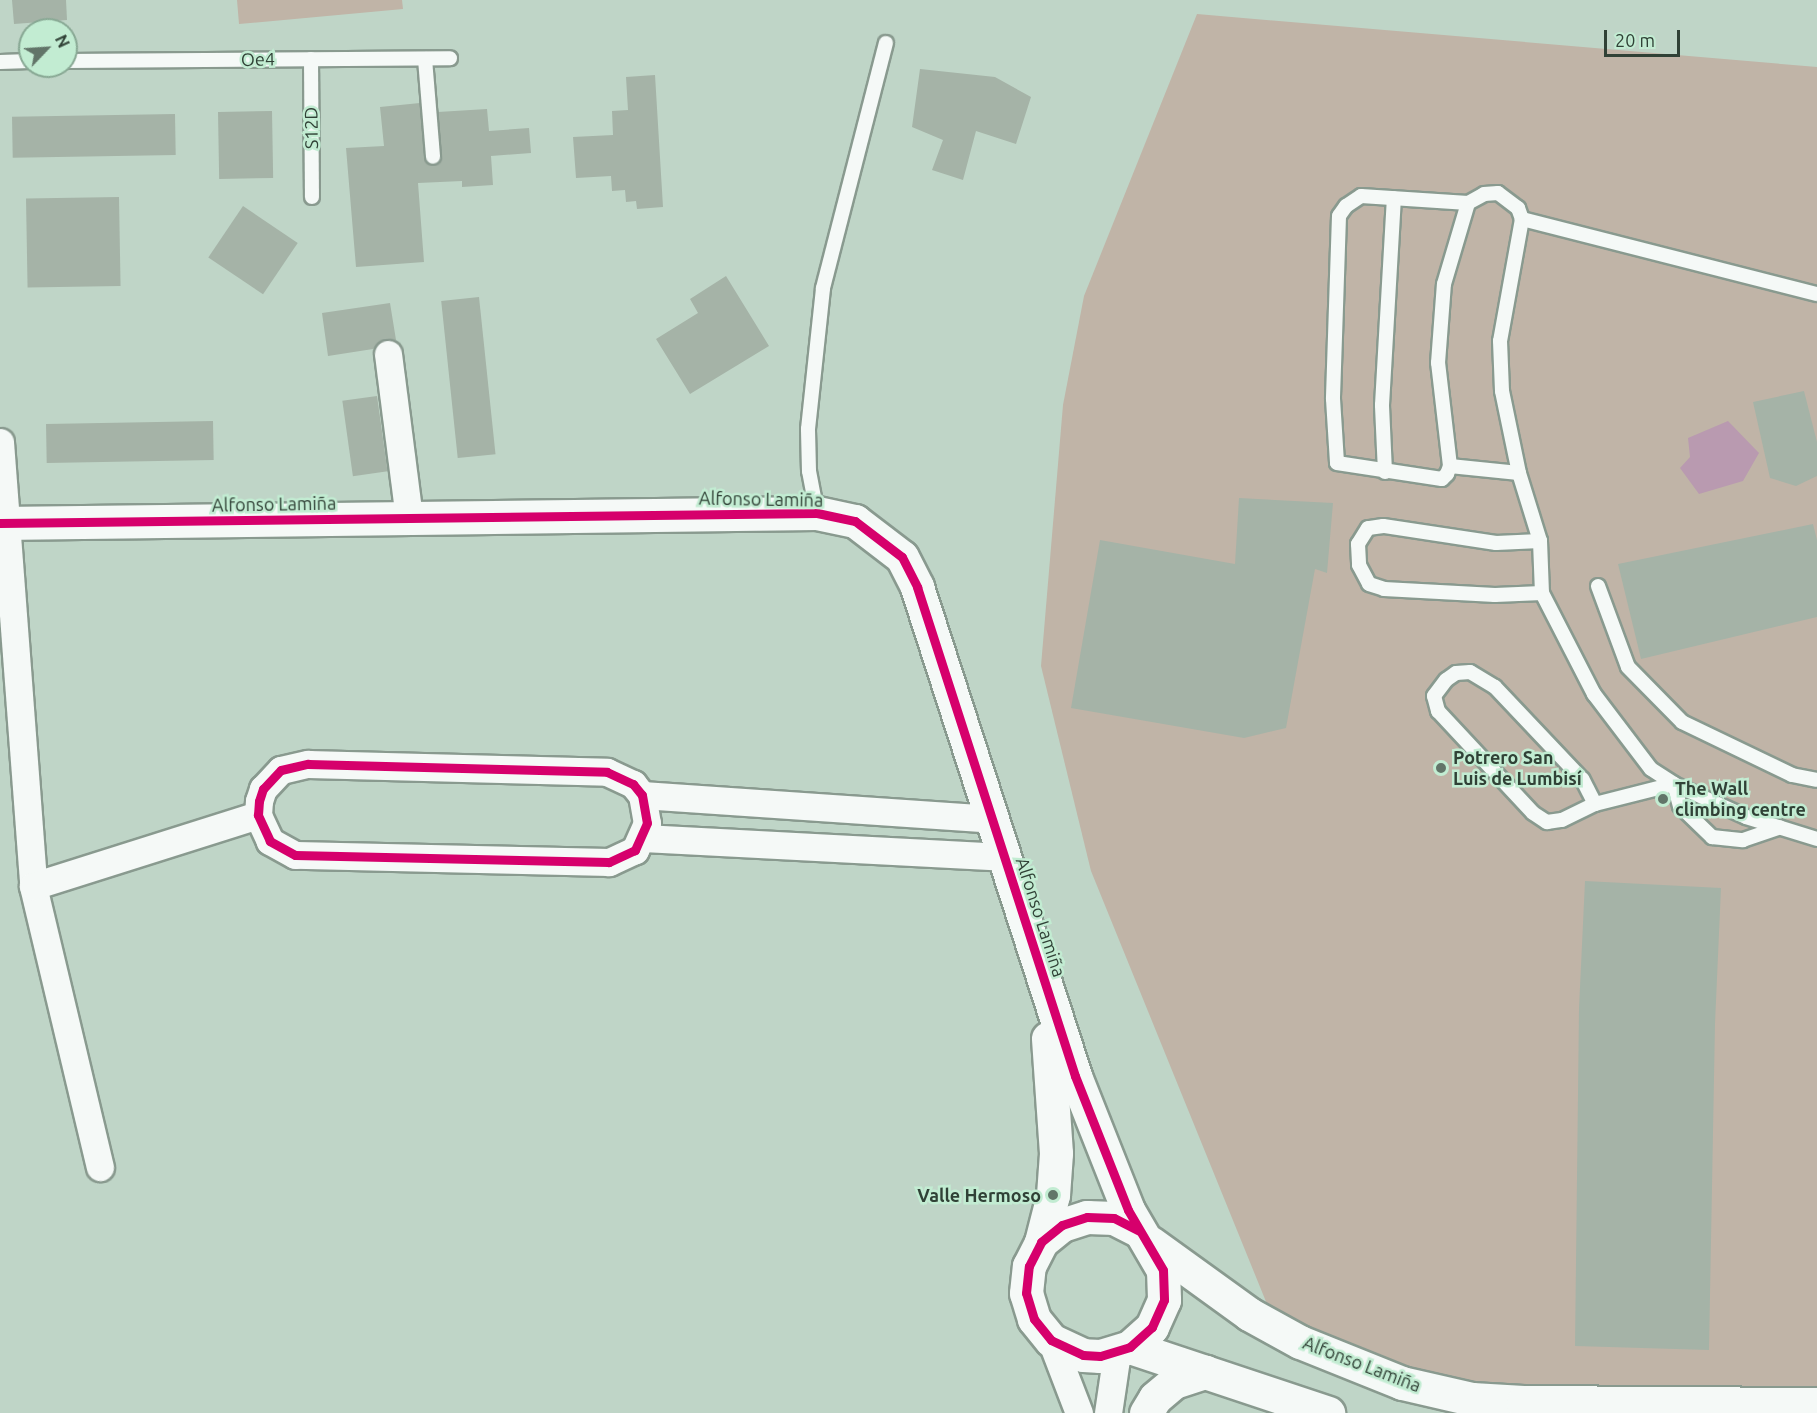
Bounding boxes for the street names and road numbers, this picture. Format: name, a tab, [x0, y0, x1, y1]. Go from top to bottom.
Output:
street label: Oe4	[241, 48, 275, 70]
street label: S12D	[300, 107, 322, 149]
street label: Alfonso Lamiña	[699, 487, 823, 511]
street label: Alfonso Lamiña	[212, 492, 336, 516]
street label: Alfonso Lamiña	[1012, 855, 1070, 979]
street label: Alfonso Lamiña	[1300, 1332, 1424, 1396]

